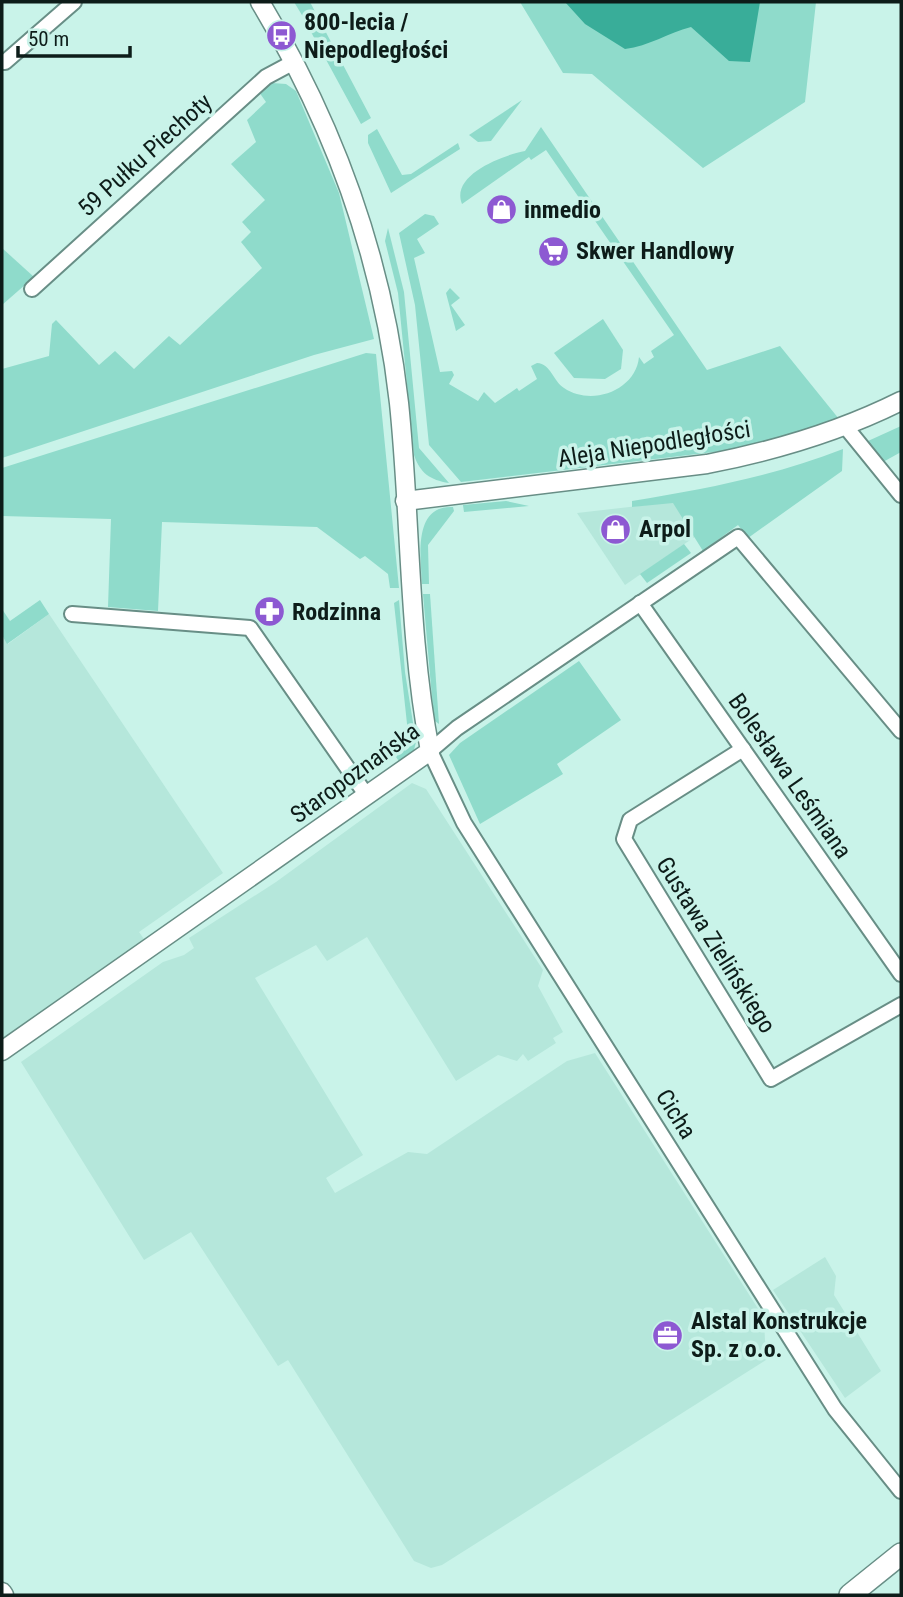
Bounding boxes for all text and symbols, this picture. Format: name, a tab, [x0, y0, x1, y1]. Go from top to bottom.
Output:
place label: 800-lecia / Niepodległości	[304, 8, 448, 64]
scale bar	[18, 14, 130, 58]
bus stop icon: 800-lecia / Niepodległości	[264, 19, 298, 53]
text: 50 m	[28, 27, 69, 51]
street label: 59 Pułku Piechoty	[72, 88, 218, 222]
shop icon: inmedio	[484, 193, 518, 227]
place label: inmedio	[524, 196, 601, 224]
supermarket icon: Skwer Handlowy	[536, 234, 570, 268]
place label: Skwer Handlowy	[576, 237, 735, 265]
street label: Aleja Niepodległości	[556, 415, 752, 473]
shop icon: Arpol	[599, 512, 633, 546]
place label: Arpol	[639, 515, 691, 543]
pharmacy icon: Rodzinna	[252, 595, 286, 629]
place label: Rodzinna	[292, 598, 381, 626]
street label: Bolesława Leśmiana	[723, 688, 857, 864]
street label: Staropoznańska	[285, 717, 425, 829]
street label: Gustawa Zielińskiego	[651, 852, 781, 1038]
street label: Cicha	[650, 1084, 702, 1144]
place label: Alstal Konstrukcje Sp. z o.o.	[691, 1307, 867, 1363]
office icon: Alstal Konstrukcje Sp. z o.o.	[651, 1318, 685, 1352]

